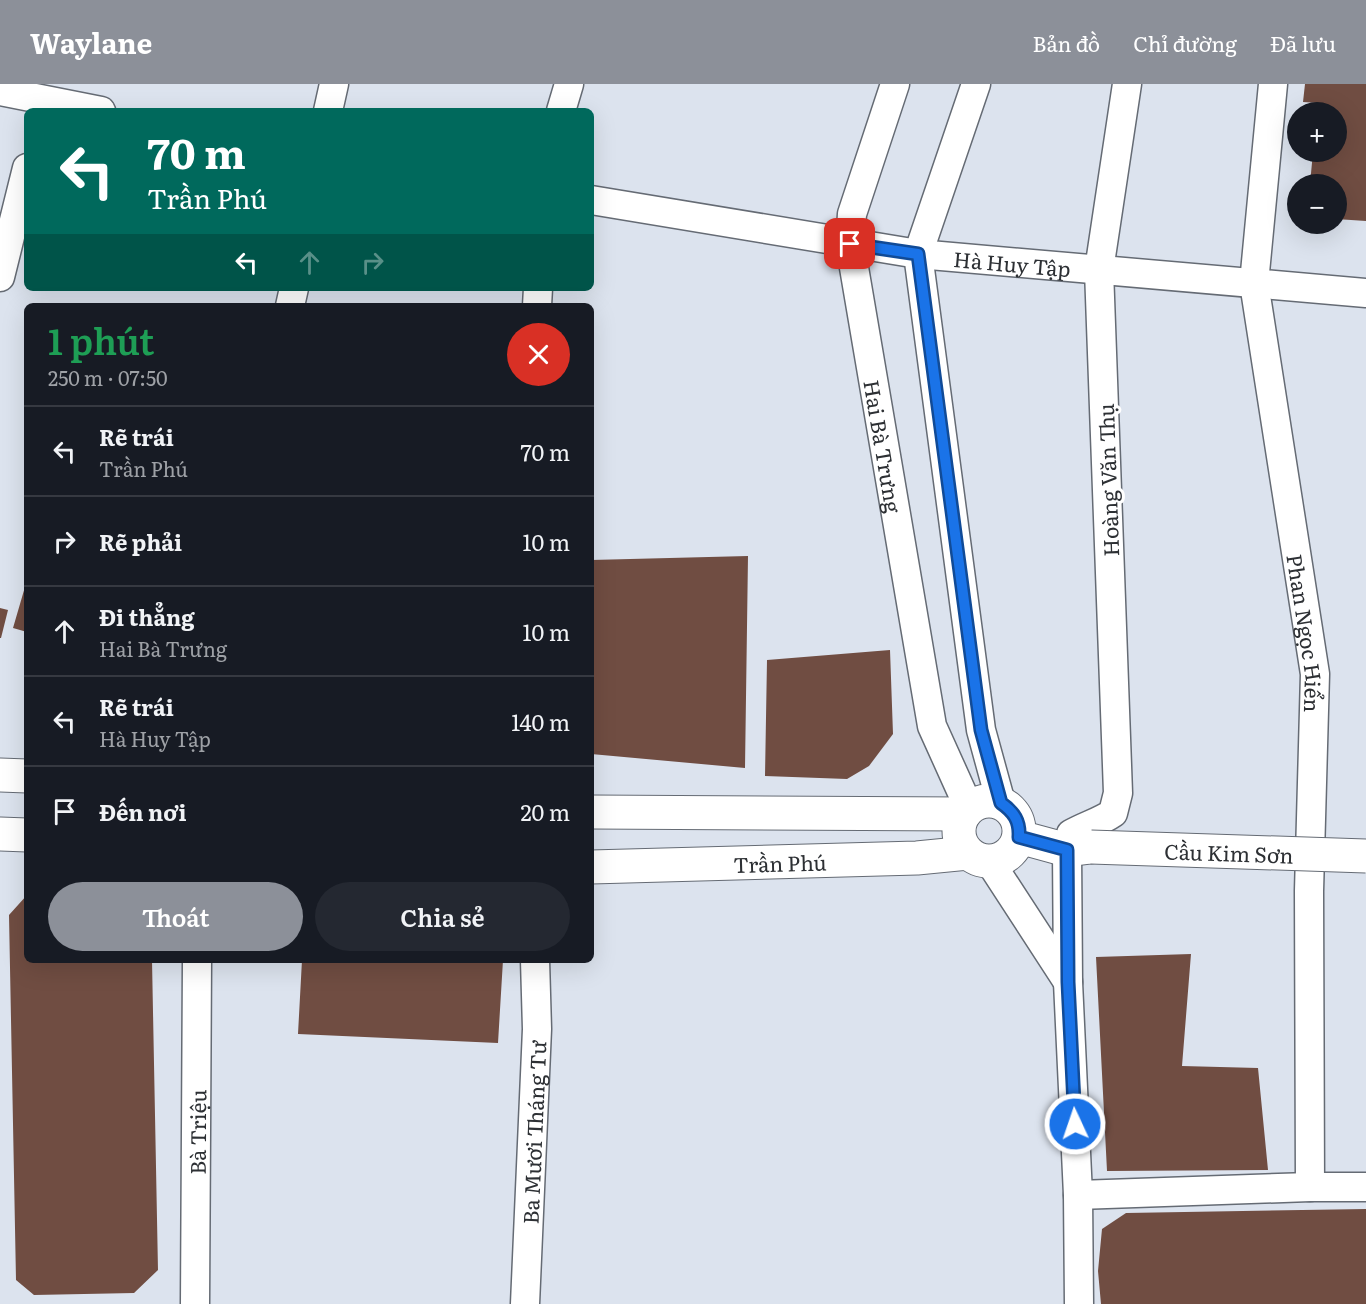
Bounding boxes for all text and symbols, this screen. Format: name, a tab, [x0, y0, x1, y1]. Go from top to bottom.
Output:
text: Waylane	[30, 21, 152, 63]
text: Bản đồ	[1033, 27, 1100, 58]
text: Chỉ đường	[1133, 27, 1237, 58]
text: Đã lưu	[1270, 27, 1336, 58]
map controls	[1287, 102, 1347, 234]
button: +	[1287, 102, 1347, 162]
text: 70 m	[147, 120, 246, 182]
icon: left	[48, 132, 126, 210]
button: −	[1287, 174, 1347, 234]
text: Trần Phú	[147, 177, 267, 217]
pin	[824, 218, 875, 269]
icon: arrive	[833, 227, 866, 260]
street label: Hà Huy Tập	[952, 242, 1072, 283]
icon: left	[230, 246, 263, 279]
icon: ahead	[293, 246, 326, 279]
icon: right	[356, 246, 389, 279]
text: 1 phút	[48, 313, 154, 366]
button: close	[507, 323, 570, 386]
text: 250 m · 07:50	[48, 362, 168, 392]
street label: Hai Bà Trưng	[858, 377, 911, 515]
street label: Hoàng Văn Thụ	[1089, 403, 1125, 557]
text: Rẽ trái	[99, 420, 174, 453]
icon: left	[48, 435, 81, 468]
text: 70 m	[520, 435, 570, 468]
text: Trần Phú	[99, 453, 188, 483]
icon: right	[48, 525, 81, 558]
text: Rẽ phải	[99, 525, 182, 558]
text: 10 m	[523, 525, 570, 558]
street label: Phan Ngọc Hiển	[1281, 551, 1331, 713]
text: Đi thẳng	[99, 600, 195, 633]
icon: ahead	[48, 615, 81, 648]
text: 10 m	[523, 615, 570, 648]
text: Hai Bà Trưng	[99, 633, 227, 663]
text: Rẽ trái	[99, 690, 174, 723]
icon: left	[48, 705, 81, 738]
text: 140 m	[511, 705, 570, 738]
text: Hà Huy Tập	[99, 723, 211, 753]
icon: arrive	[48, 795, 81, 828]
text: Đến nơi	[99, 795, 187, 828]
text: 20 m	[520, 795, 570, 828]
street label: Cầu Kim Sơn	[1164, 834, 1294, 869]
street label: Trần Phú	[733, 845, 827, 879]
button: Thoát	[48, 882, 303, 951]
button: Chia sẻ	[315, 882, 570, 951]
street label: Ba Mươi Tháng Tư	[513, 1039, 552, 1225]
street label: Bà Triệu	[180, 1089, 212, 1175]
position arrow	[1043, 1092, 1107, 1156]

